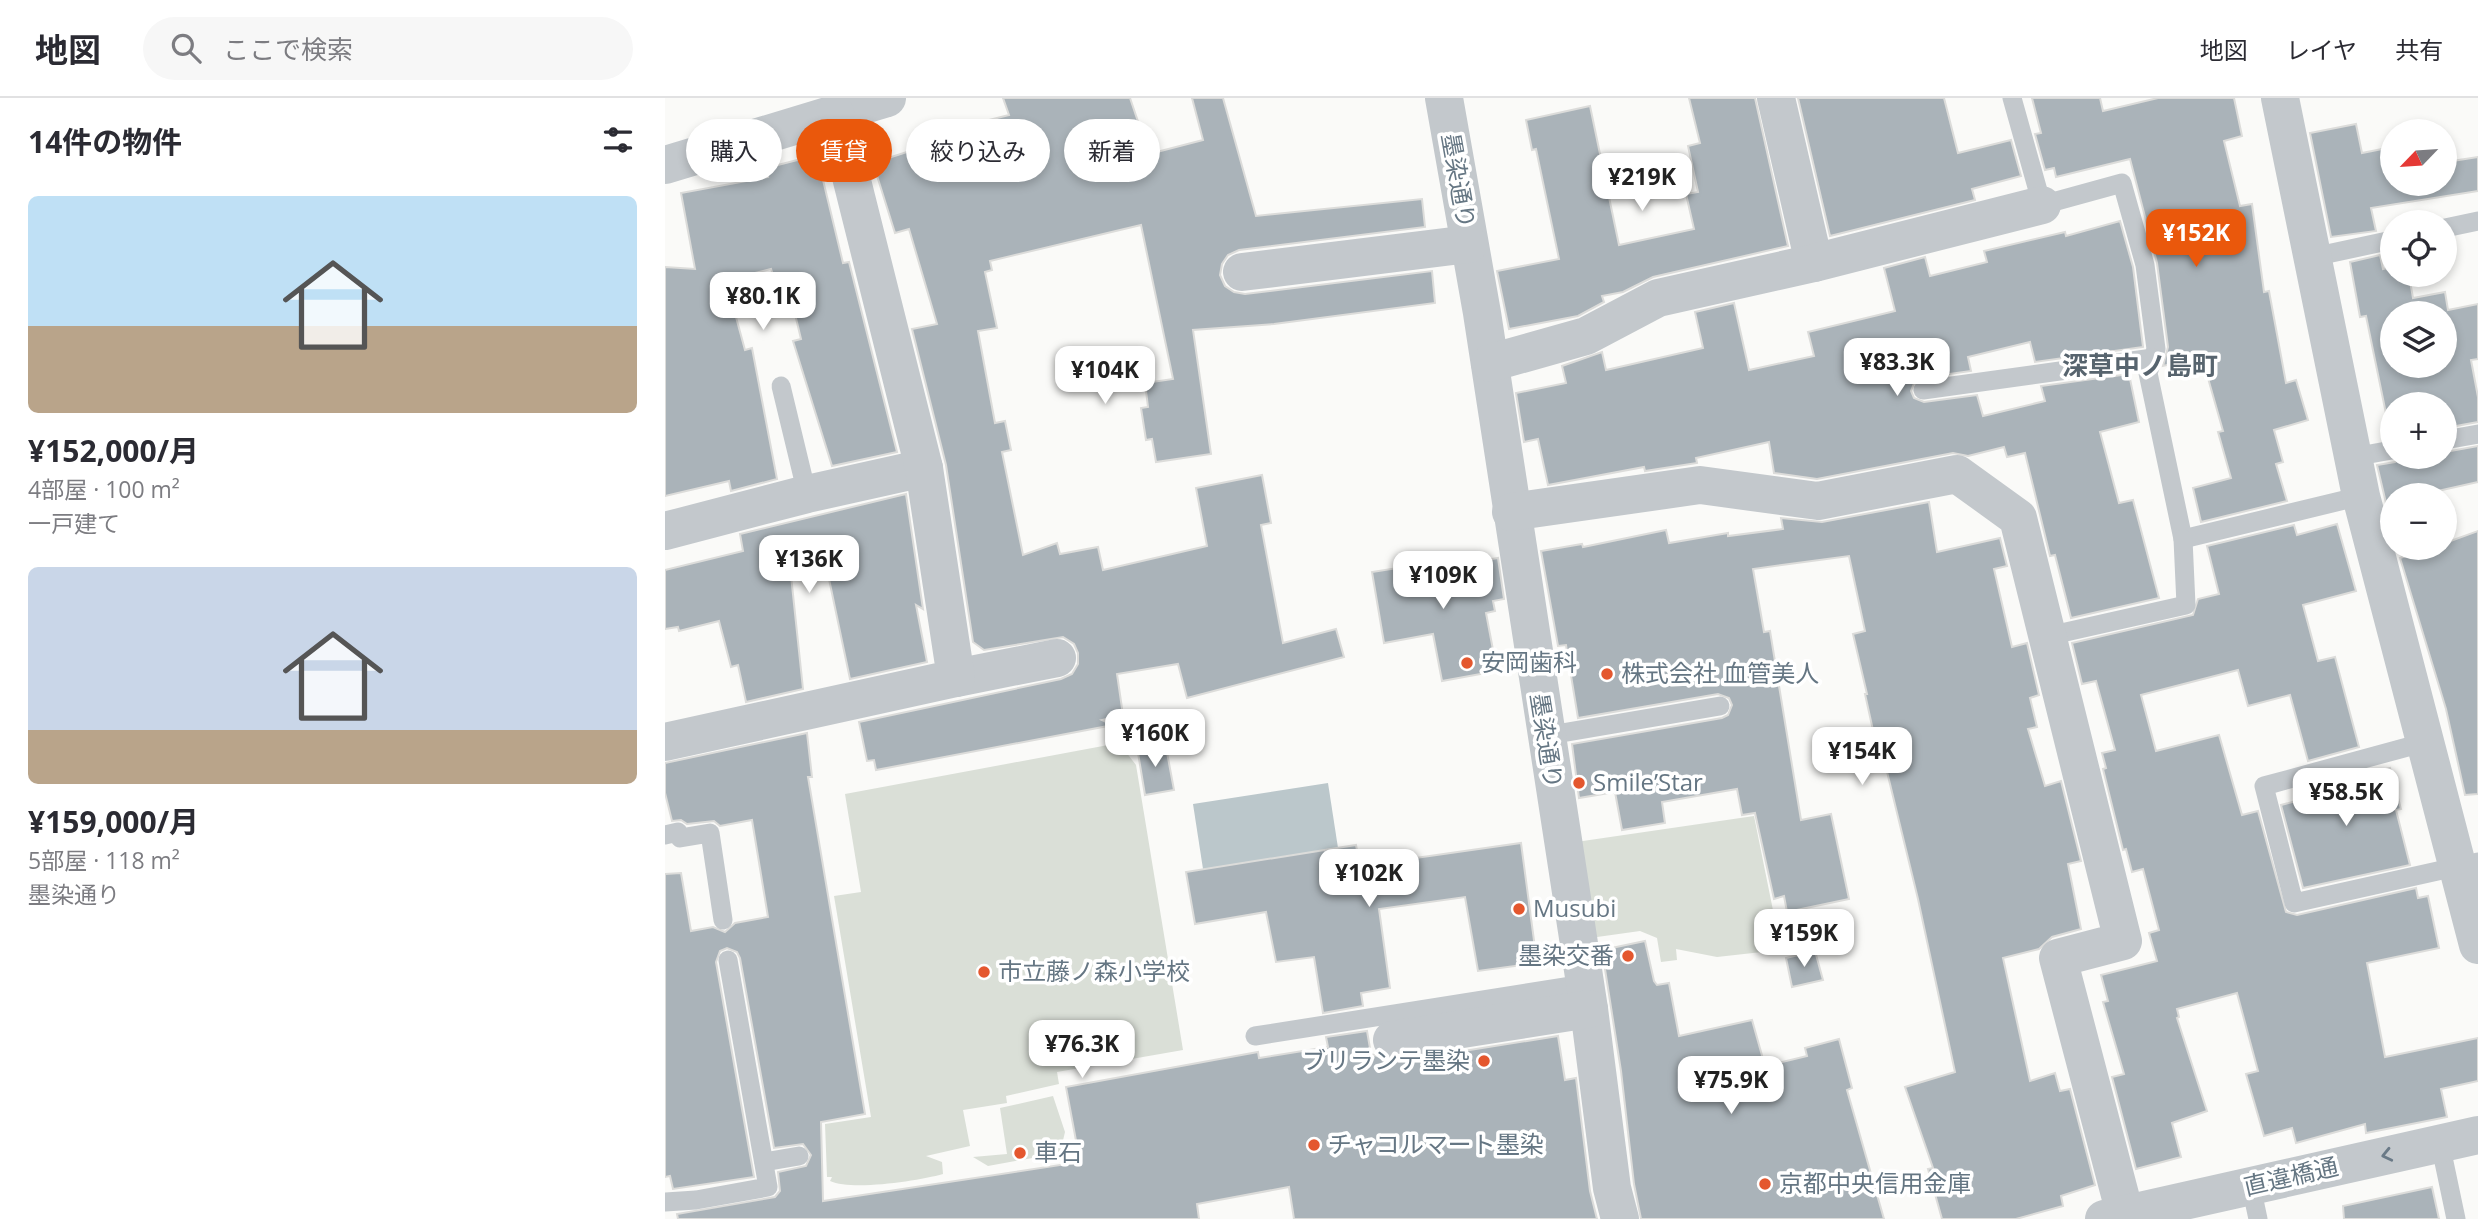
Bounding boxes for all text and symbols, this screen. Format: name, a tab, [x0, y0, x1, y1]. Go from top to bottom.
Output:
search box	[143, 17, 633, 80]
text: 地図	[35, 27, 101, 72]
icon: search	[167, 29, 205, 67]
text: ここで検索	[223, 31, 353, 67]
text: 地図	[2200, 33, 2248, 66]
text: レイヤ	[2286, 33, 2357, 66]
text: 共有	[2395, 33, 2443, 66]
chip: 購入	[686, 119, 782, 182]
chip: 賃貸	[796, 119, 892, 182]
chip: 絞り込み	[906, 119, 1050, 182]
chip: 新着	[1064, 119, 1160, 182]
north arrow	[2380, 119, 2457, 196]
map controls	[2380, 119, 2457, 560]
text: 14件の物件	[28, 121, 182, 162]
icon: filters	[599, 121, 637, 159]
street label: 墨染通り	[1435, 131, 1484, 231]
pin: ¥219K	[1593, 153, 1691, 213]
text: ¥219K	[1608, 160, 1676, 192]
pin: ¥152K	[2147, 209, 2245, 269]
button: locate	[2380, 210, 2457, 287]
text: ¥152K	[2162, 216, 2230, 248]
icon: home	[270, 242, 396, 368]
pin: ¥80.1K	[706, 272, 820, 332]
text: ¥80.1K	[726, 279, 800, 311]
button: layers	[2380, 301, 2457, 378]
pin: ¥83.3K	[1840, 338, 1954, 398]
text: ¥83.3K	[1860, 345, 1934, 377]
pin: ¥104K	[1056, 346, 1154, 406]
district label: 深草中ノ島町	[2062, 347, 2218, 383]
text: ¥104K	[1071, 353, 1139, 385]
button: +	[2380, 392, 2457, 469]
text: ¥152,000/月	[28, 430, 199, 471]
text: 4部屋 · 100 m²	[28, 473, 180, 505]
button: −	[2380, 483, 2457, 560]
text: 一戸建て	[28, 507, 120, 539]
pin: ¥136K	[760, 536, 858, 595]
text: ¥136K	[775, 542, 843, 574]
pin: ¥109K	[1394, 552, 1492, 611]
text: ¥109K	[1409, 558, 1477, 590]
icon: home	[270, 613, 396, 739]
place label: 安岡歯科	[1481, 645, 1577, 678]
marker: 安岡歯科	[1459, 655, 1475, 671]
place label: 株式会社 血管美人	[1621, 656, 1819, 689]
marker: 株式会社 血管美人	[1599, 666, 1615, 682]
street label: 墨染通り	[1524, 691, 1571, 791]
pin: ¥160K	[1106, 710, 1204, 769]
text: ¥160K	[1121, 716, 1189, 748]
pin: ¥154K	[1813, 728, 1911, 787]
text: ¥154K	[1828, 734, 1896, 766]
place label: Smile’Star	[1593, 765, 1703, 798]
pin: ¥58.5K	[2289, 768, 2403, 828]
marker: Smile’Star	[1571, 775, 1587, 791]
text: ¥58.5K	[2309, 775, 2383, 807]
text: ¥159,000/月	[28, 801, 199, 842]
text: 5部屋 · 118 m²	[28, 844, 180, 876]
pin: ¥102K	[1320, 850, 1418, 909]
text: ¥102K	[1335, 856, 1403, 888]
text: 墨染通り	[28, 878, 120, 910]
place label: Musubi	[1533, 891, 1616, 924]
marker: Musubi	[1511, 901, 1527, 917]
pin: ¥159K	[1755, 910, 1853, 969]
text: ¥159K	[1770, 916, 1838, 948]
place label: 墨染交番	[1518, 938, 1614, 971]
marker: 墨染交番	[1620, 948, 1636, 964]
place label: 市立藤ノ森小学校	[998, 954, 1190, 987]
marker: 市立藤ノ森小学校	[976, 964, 992, 980]
pin: ¥76.3K	[1025, 1020, 1139, 1080]
text: ¥76.3K	[1045, 1027, 1119, 1059]
place label: ブリランテ墨染	[1302, 1043, 1470, 1076]
marker: ブリランテ墨染	[1476, 1053, 1492, 1069]
pin: ¥75.9K	[1674, 1056, 1788, 1116]
text: ¥75.9K	[1694, 1063, 1768, 1095]
place label: チャコルマート墨染	[1328, 1127, 1544, 1160]
place label: 車石	[1034, 1135, 1082, 1168]
marker: チャコルマート墨染	[1306, 1137, 1322, 1153]
marker: 車石	[1012, 1145, 1028, 1161]
one-way arrow	[2381, 1146, 2393, 1161]
street label: 直違橋通	[2240, 1149, 2341, 1202]
place label: 京都中央信用金庫	[1779, 1166, 1971, 1199]
marker: 京都中央信用金庫	[1757, 1176, 1773, 1192]

